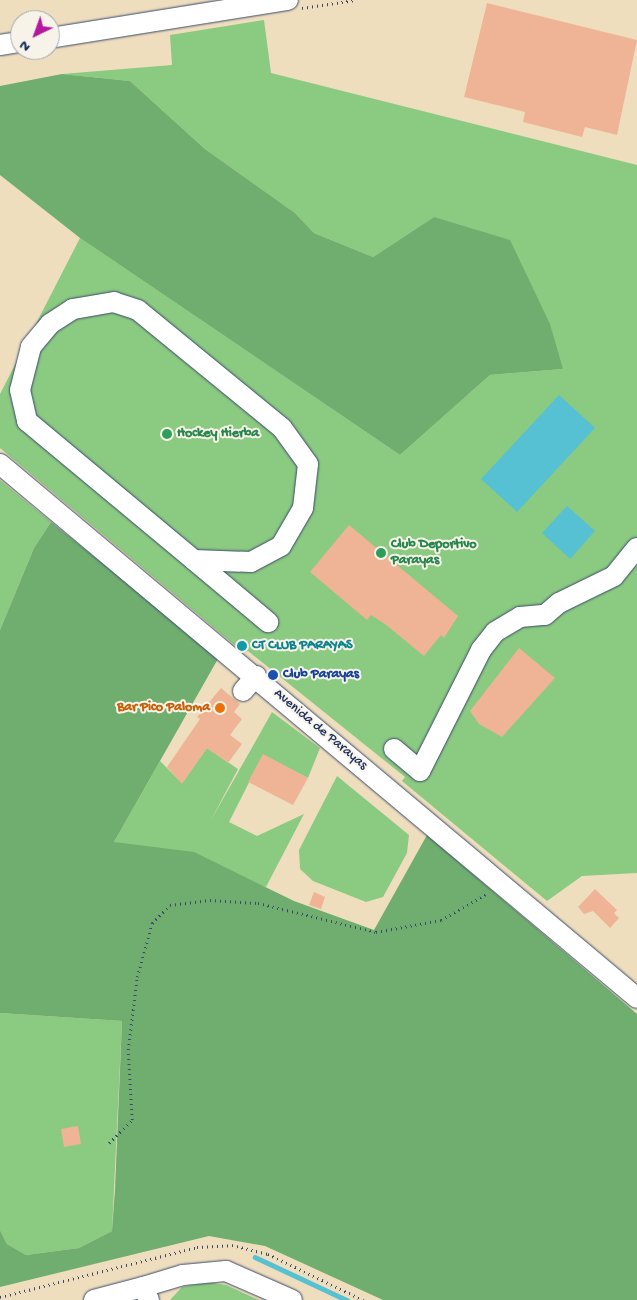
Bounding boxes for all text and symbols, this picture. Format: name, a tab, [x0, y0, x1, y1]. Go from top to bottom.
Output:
north arrow	[10, 10, 60, 60]
text: N	[16, 36, 34, 55]
place label: Hockey Hierba	[177, 426, 259, 442]
marker: Hockey Hierba	[161, 428, 173, 440]
place label: Club Deportivo Parayas	[391, 537, 477, 570]
marker: Club Deportivo Parayas	[375, 547, 387, 559]
place label: CT CLUB PARAYAS	[252, 638, 352, 654]
marker: CT CLUB PARAYAS	[236, 640, 248, 652]
place label: Club Parayas	[283, 667, 359, 683]
marker: Club Parayas	[267, 669, 279, 681]
street label: Avenida de Parayas	[270, 686, 370, 774]
place label: Bar Pico Paloma	[117, 700, 210, 716]
marker: Bar Pico Paloma	[214, 702, 226, 714]

